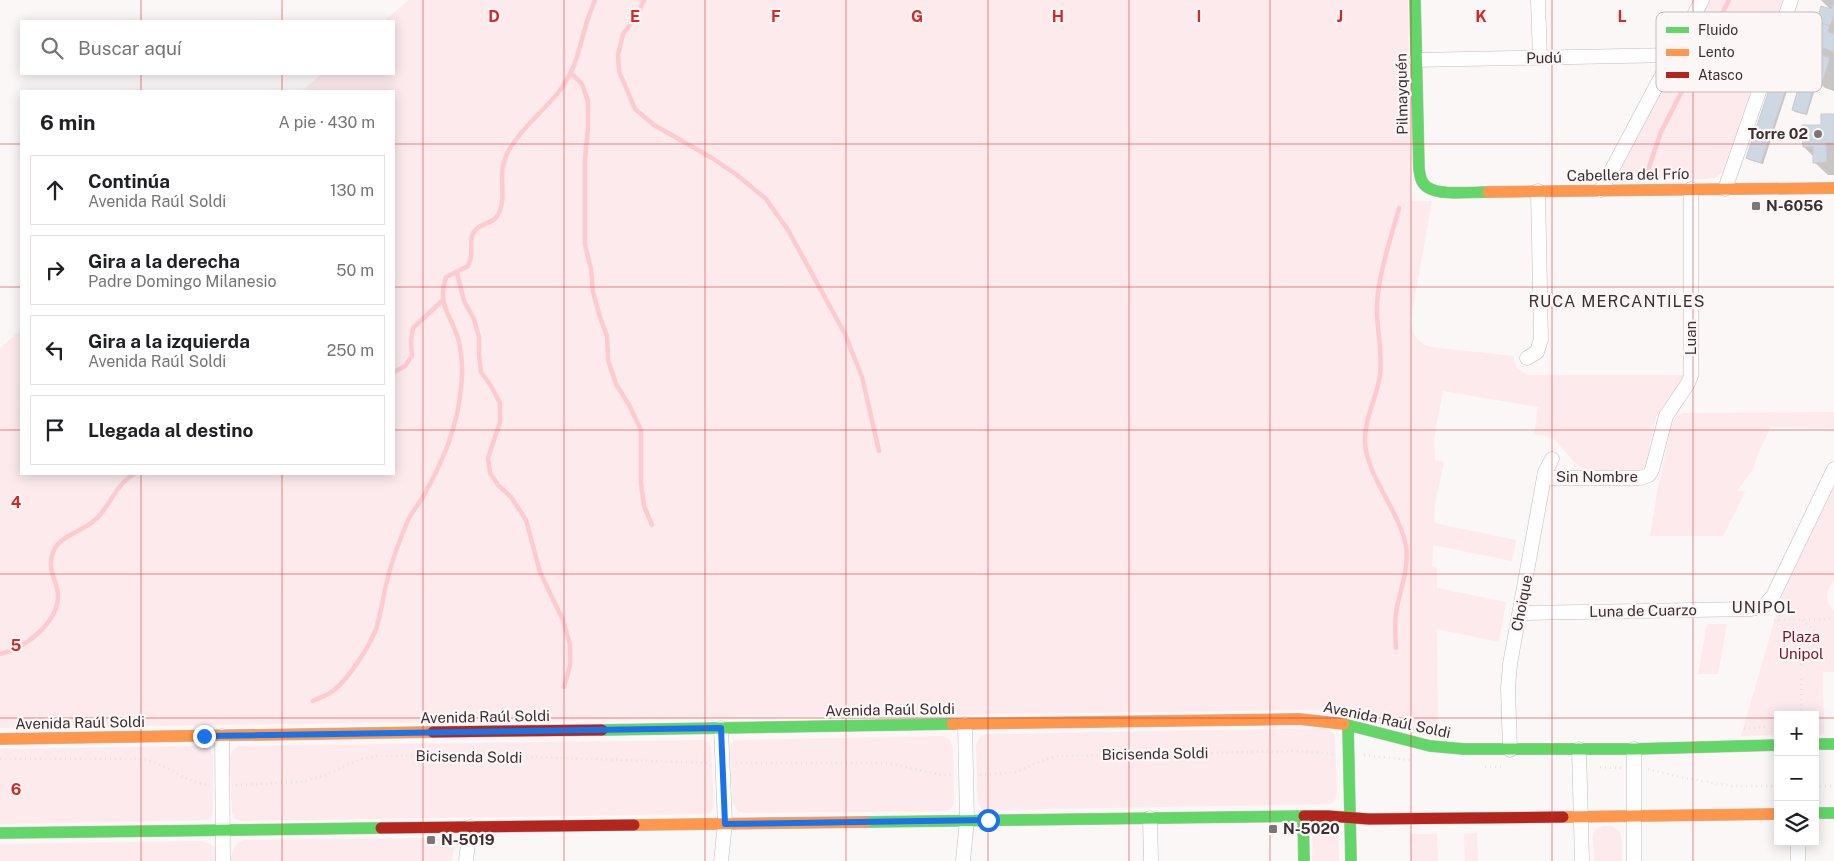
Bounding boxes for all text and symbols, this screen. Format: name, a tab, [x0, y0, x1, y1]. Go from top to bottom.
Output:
text: D	[488, 7, 500, 26]
text: E	[630, 7, 640, 26]
text: F	[771, 7, 781, 26]
text: G	[911, 7, 923, 26]
text: H	[1052, 7, 1064, 26]
text: I	[1197, 7, 1201, 26]
text: J	[1337, 7, 1343, 26]
text: K	[1475, 7, 1487, 26]
text: L	[1617, 7, 1627, 26]
legend	[1656, 12, 1822, 92]
search box	[20, 20, 395, 75]
text: Fluido	[1698, 22, 1738, 38]
icon: search	[38, 34, 66, 62]
text: Buscar aquí	[78, 37, 182, 59]
text: Lento	[1698, 44, 1735, 60]
street label: Pudú	[1526, 49, 1562, 66]
street label: Pilmayquén	[1392, 53, 1411, 135]
text: Atasco	[1698, 67, 1743, 83]
text: 6 min	[40, 110, 96, 135]
text: A pie · 430 m	[278, 113, 375, 132]
place label: Torre 02	[1748, 125, 1808, 142]
marker: Torre 02	[1812, 128, 1824, 140]
street label: Cabellera del Frío	[1566, 165, 1690, 184]
text: Continúa	[88, 170, 170, 192]
icon: ahead	[41, 176, 69, 204]
text: 130 m	[330, 181, 374, 200]
text: Avenida Raúl Soldi	[88, 192, 226, 211]
place label: N-6056	[1766, 197, 1823, 214]
marker: N-6056	[1750, 200, 1762, 212]
text: Gira a la derecha	[88, 250, 240, 272]
icon: right	[41, 256, 69, 284]
text: 50 m	[336, 261, 374, 280]
text: Padre Domingo Milanesio	[88, 272, 277, 291]
district label: RUCA MERCANTILES	[1529, 292, 1705, 311]
street label: Luan	[1682, 321, 1699, 355]
text: Gira a la izquierda	[88, 330, 250, 352]
icon: left	[41, 336, 69, 364]
text: 250 m	[327, 341, 374, 360]
text: Avenida Raúl Soldi	[88, 352, 226, 371]
icon: arrive	[41, 416, 69, 444]
text: Llegada al destino	[88, 419, 253, 441]
street label: Sin Nombre	[1556, 468, 1638, 485]
text: 4	[11, 493, 22, 512]
street label: Choique	[1508, 573, 1535, 633]
district label: UNIPOL	[1731, 598, 1797, 617]
street label: Luna de Cuarzo	[1589, 601, 1697, 620]
park label: Plaza Unipol	[1779, 628, 1823, 662]
text: 5	[11, 636, 22, 655]
street label: Avenida Raúl Soldi	[1322, 698, 1452, 741]
street label: Avenida Raúl Soldi	[825, 700, 955, 719]
street label: Avenida Raúl Soldi	[420, 707, 550, 726]
map controls	[1774, 711, 1819, 846]
button: +	[1774, 711, 1819, 756]
street label: Avenida Raúl Soldi	[15, 713, 145, 732]
route end	[193, 725, 216, 748]
street label: Bicisenda Soldi	[1102, 744, 1208, 763]
street label: Bicisenda Soldi	[416, 747, 522, 766]
button: −	[1774, 756, 1819, 801]
text: 6	[11, 780, 21, 799]
button: layers	[1774, 801, 1819, 846]
route start	[977, 809, 1000, 832]
place label: N-5020	[1283, 820, 1340, 837]
marker: N-5020	[1267, 823, 1279, 835]
place label: N-5019	[441, 831, 495, 848]
marker: N-5019	[425, 834, 437, 846]

